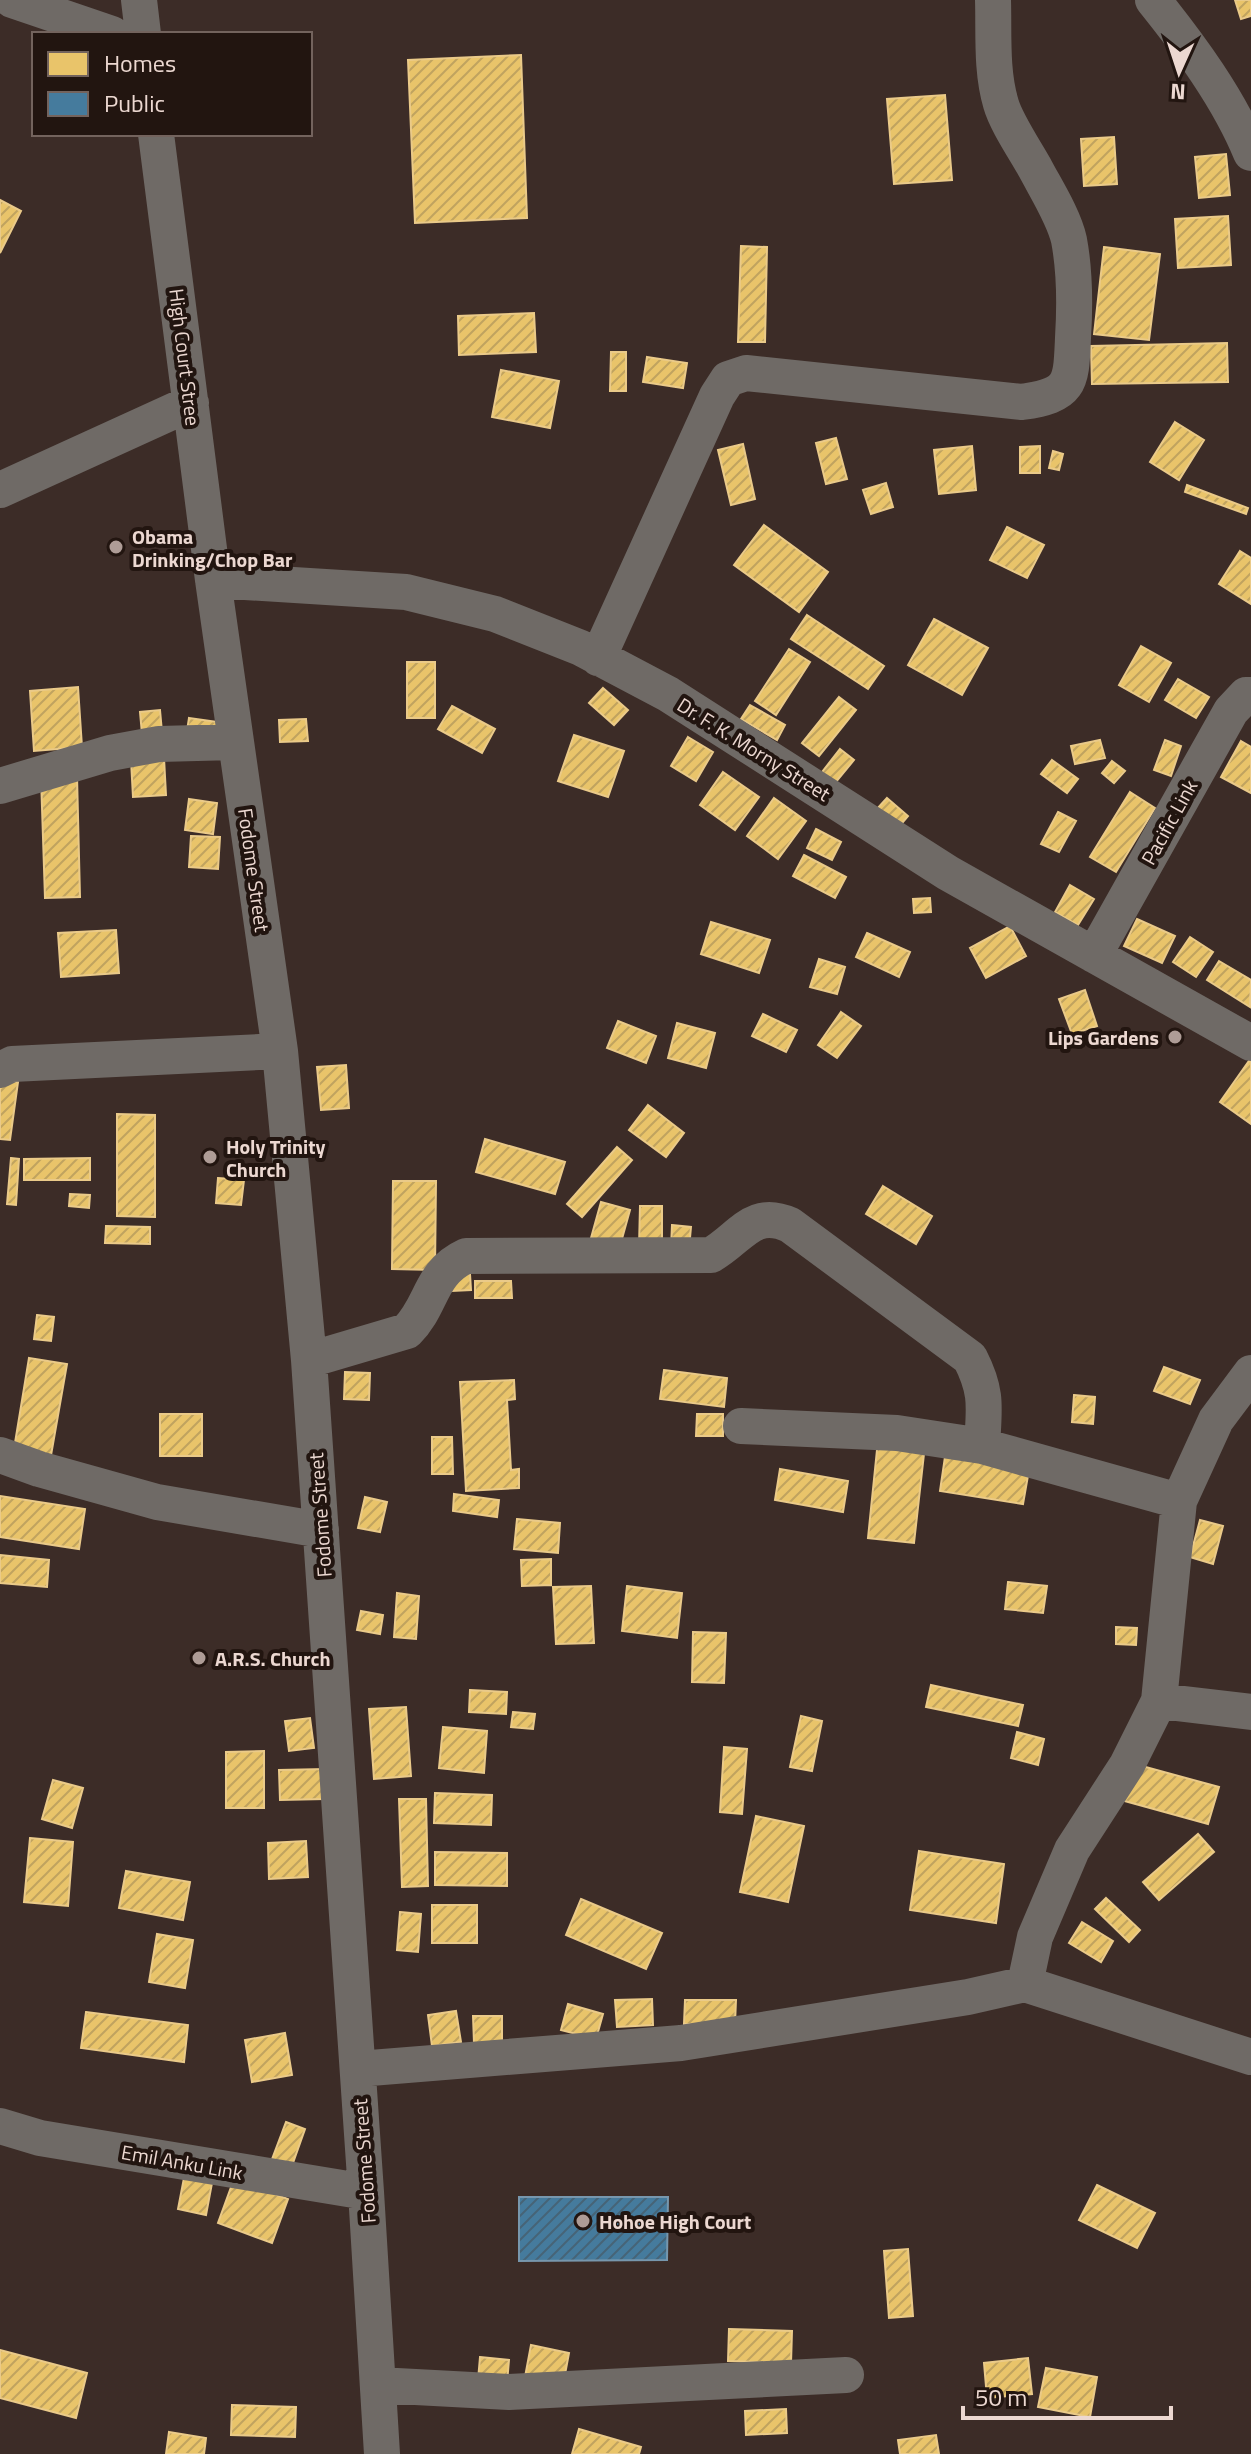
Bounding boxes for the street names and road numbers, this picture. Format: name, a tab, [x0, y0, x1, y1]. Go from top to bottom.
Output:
street label: High Court Stree	[161, 287, 209, 427]
street label: Dr. F. K. Morny Street	[671, 689, 837, 809]
street label: Pacific Link	[1133, 773, 1205, 870]
street label: Fodome Street	[230, 806, 278, 934]
street label: Fodome Street	[300, 1452, 340, 1578]
street label: Fodome Street	[344, 2098, 384, 2224]
street label: Emil Anku Link	[119, 2136, 246, 2188]

